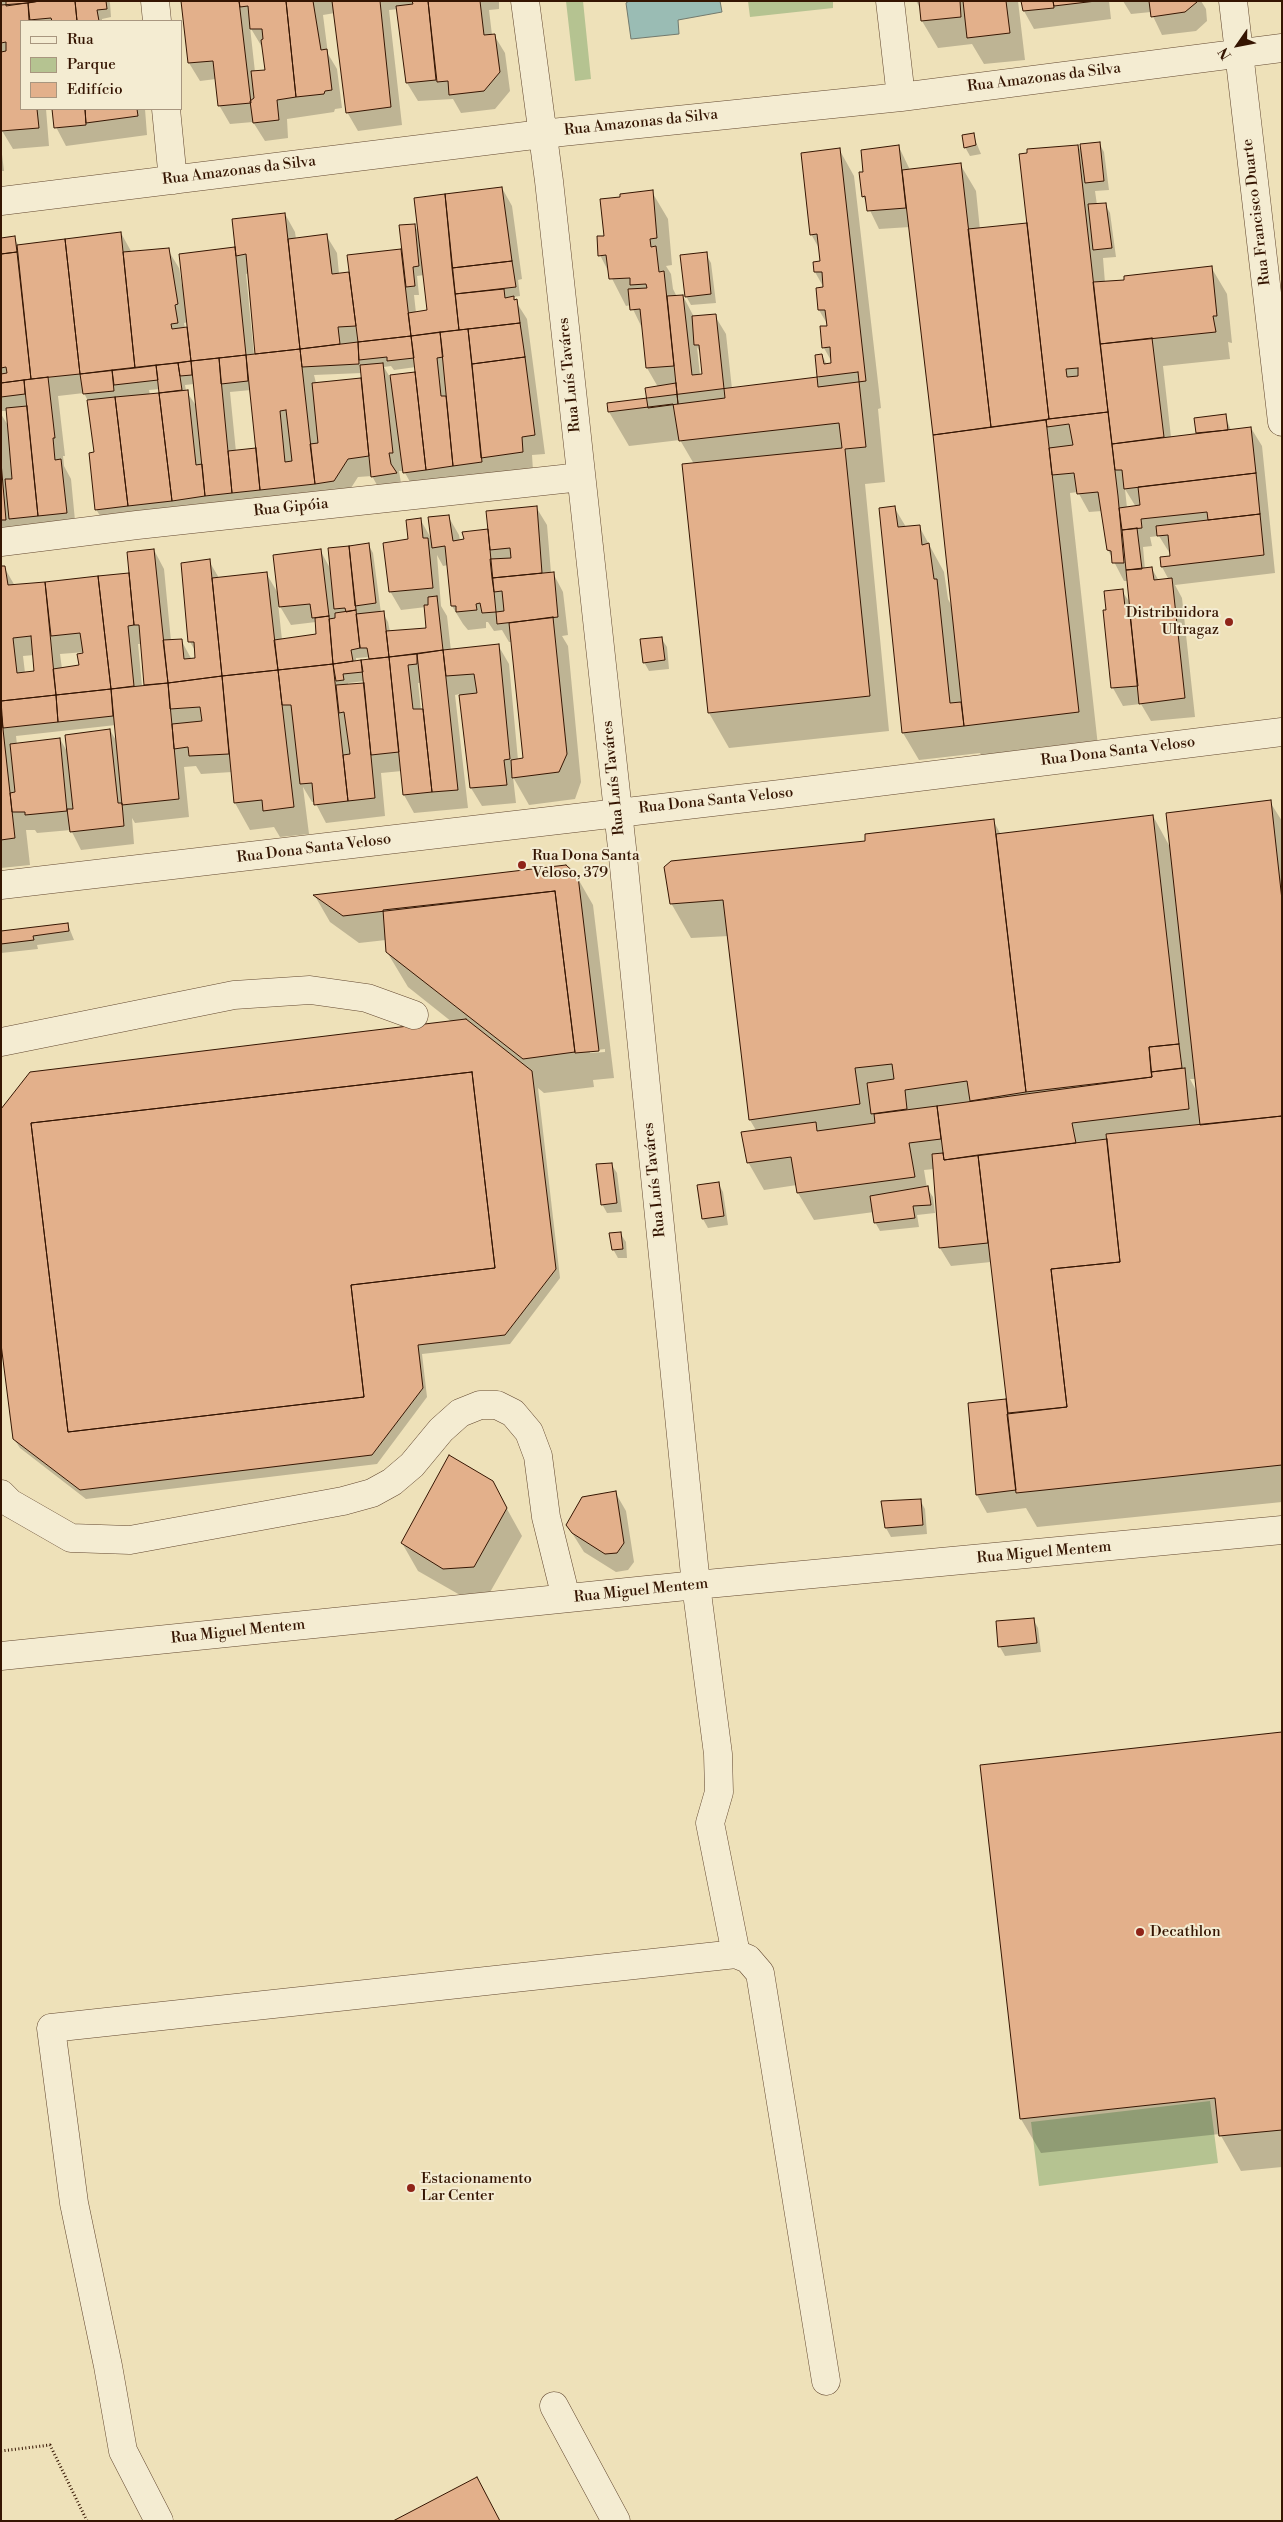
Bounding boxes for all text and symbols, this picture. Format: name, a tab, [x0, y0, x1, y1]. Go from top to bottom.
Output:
legend	[20, 20, 182, 110]
north arrow	[1213, 20, 1263, 70]
text: Rua	[67, 30, 94, 49]
text: N	[1215, 44, 1236, 63]
text: Parque	[67, 55, 116, 74]
street label: Rua Amazonas da Silva	[966, 60, 1122, 96]
text: Edifício	[67, 80, 123, 99]
street label: Rua Amazonas da Silva	[563, 106, 719, 140]
street label: Rua Francisco Duarte	[1239, 138, 1275, 286]
street label: Rua Amazonas da Silva	[161, 153, 317, 189]
street label: Rua Luís Taváres	[555, 317, 585, 433]
street label: Rua Gipóia	[253, 495, 329, 521]
place label: Distribuidora Ultragaz	[1126, 604, 1219, 639]
marker: Distribuidora Ultragaz	[1223, 616, 1235, 628]
street label: Rua Luís Taváres	[599, 720, 629, 836]
street label: Rua Dona Santa Veloso	[1040, 734, 1196, 770]
street label: Rua Dona Santa Veloso	[638, 784, 794, 818]
street label: Rua Dona Santa Veloso	[236, 831, 392, 867]
place label: Rua Dona Santa Veloso, 379	[532, 847, 640, 882]
marker: Rua Dona Santa Veloso, 379	[516, 859, 528, 871]
street label: Rua Luís Taváres	[640, 1122, 670, 1238]
street label: Rua Miguel Mentem	[976, 1538, 1112, 1568]
street label: Rua Miguel Mentem	[573, 1575, 709, 1607]
street label: Rua Miguel Mentem	[170, 1616, 306, 1648]
place label: Decathlon	[1150, 1923, 1221, 1941]
marker: Decathlon	[1134, 1926, 1146, 1938]
place label: Estacionamento Lar Center	[421, 2170, 532, 2205]
marker: Estacionamento Lar Center	[405, 2182, 417, 2194]

